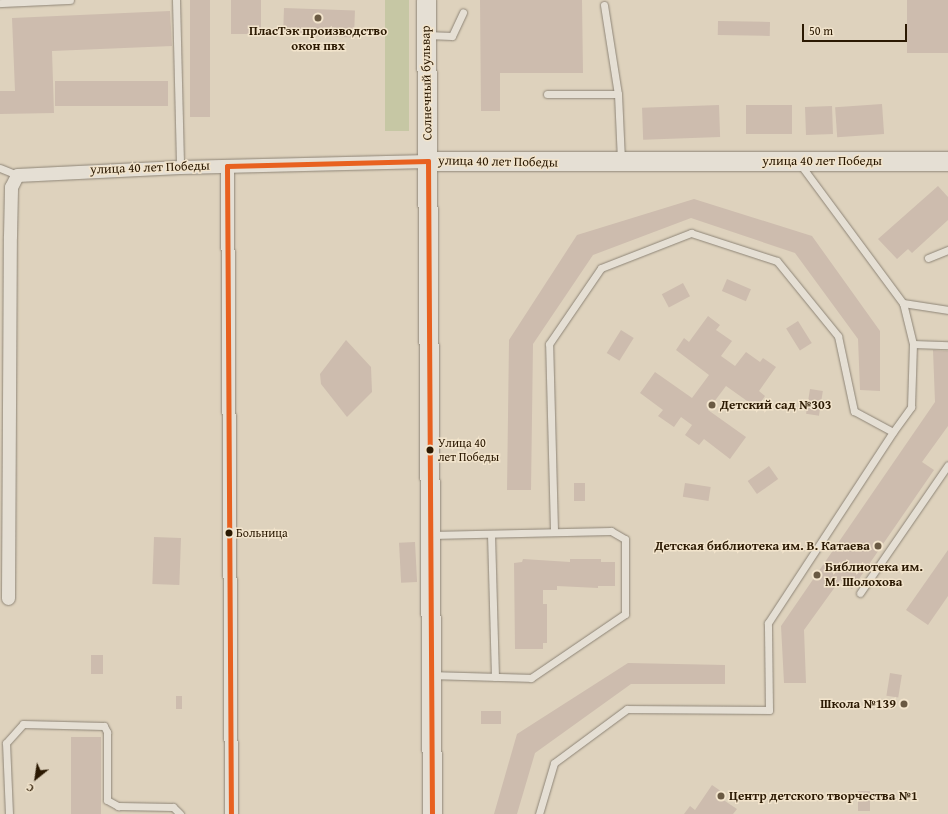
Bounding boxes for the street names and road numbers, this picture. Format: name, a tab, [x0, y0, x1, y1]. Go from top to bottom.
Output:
street label: Солнечный бульвар	[418, 25, 436, 141]
street label: улица 40 лет Победы	[438, 153, 558, 171]
street label: улица 40 лет Победы	[762, 153, 882, 169]
street label: улица 40 лет Победы	[90, 158, 210, 178]

